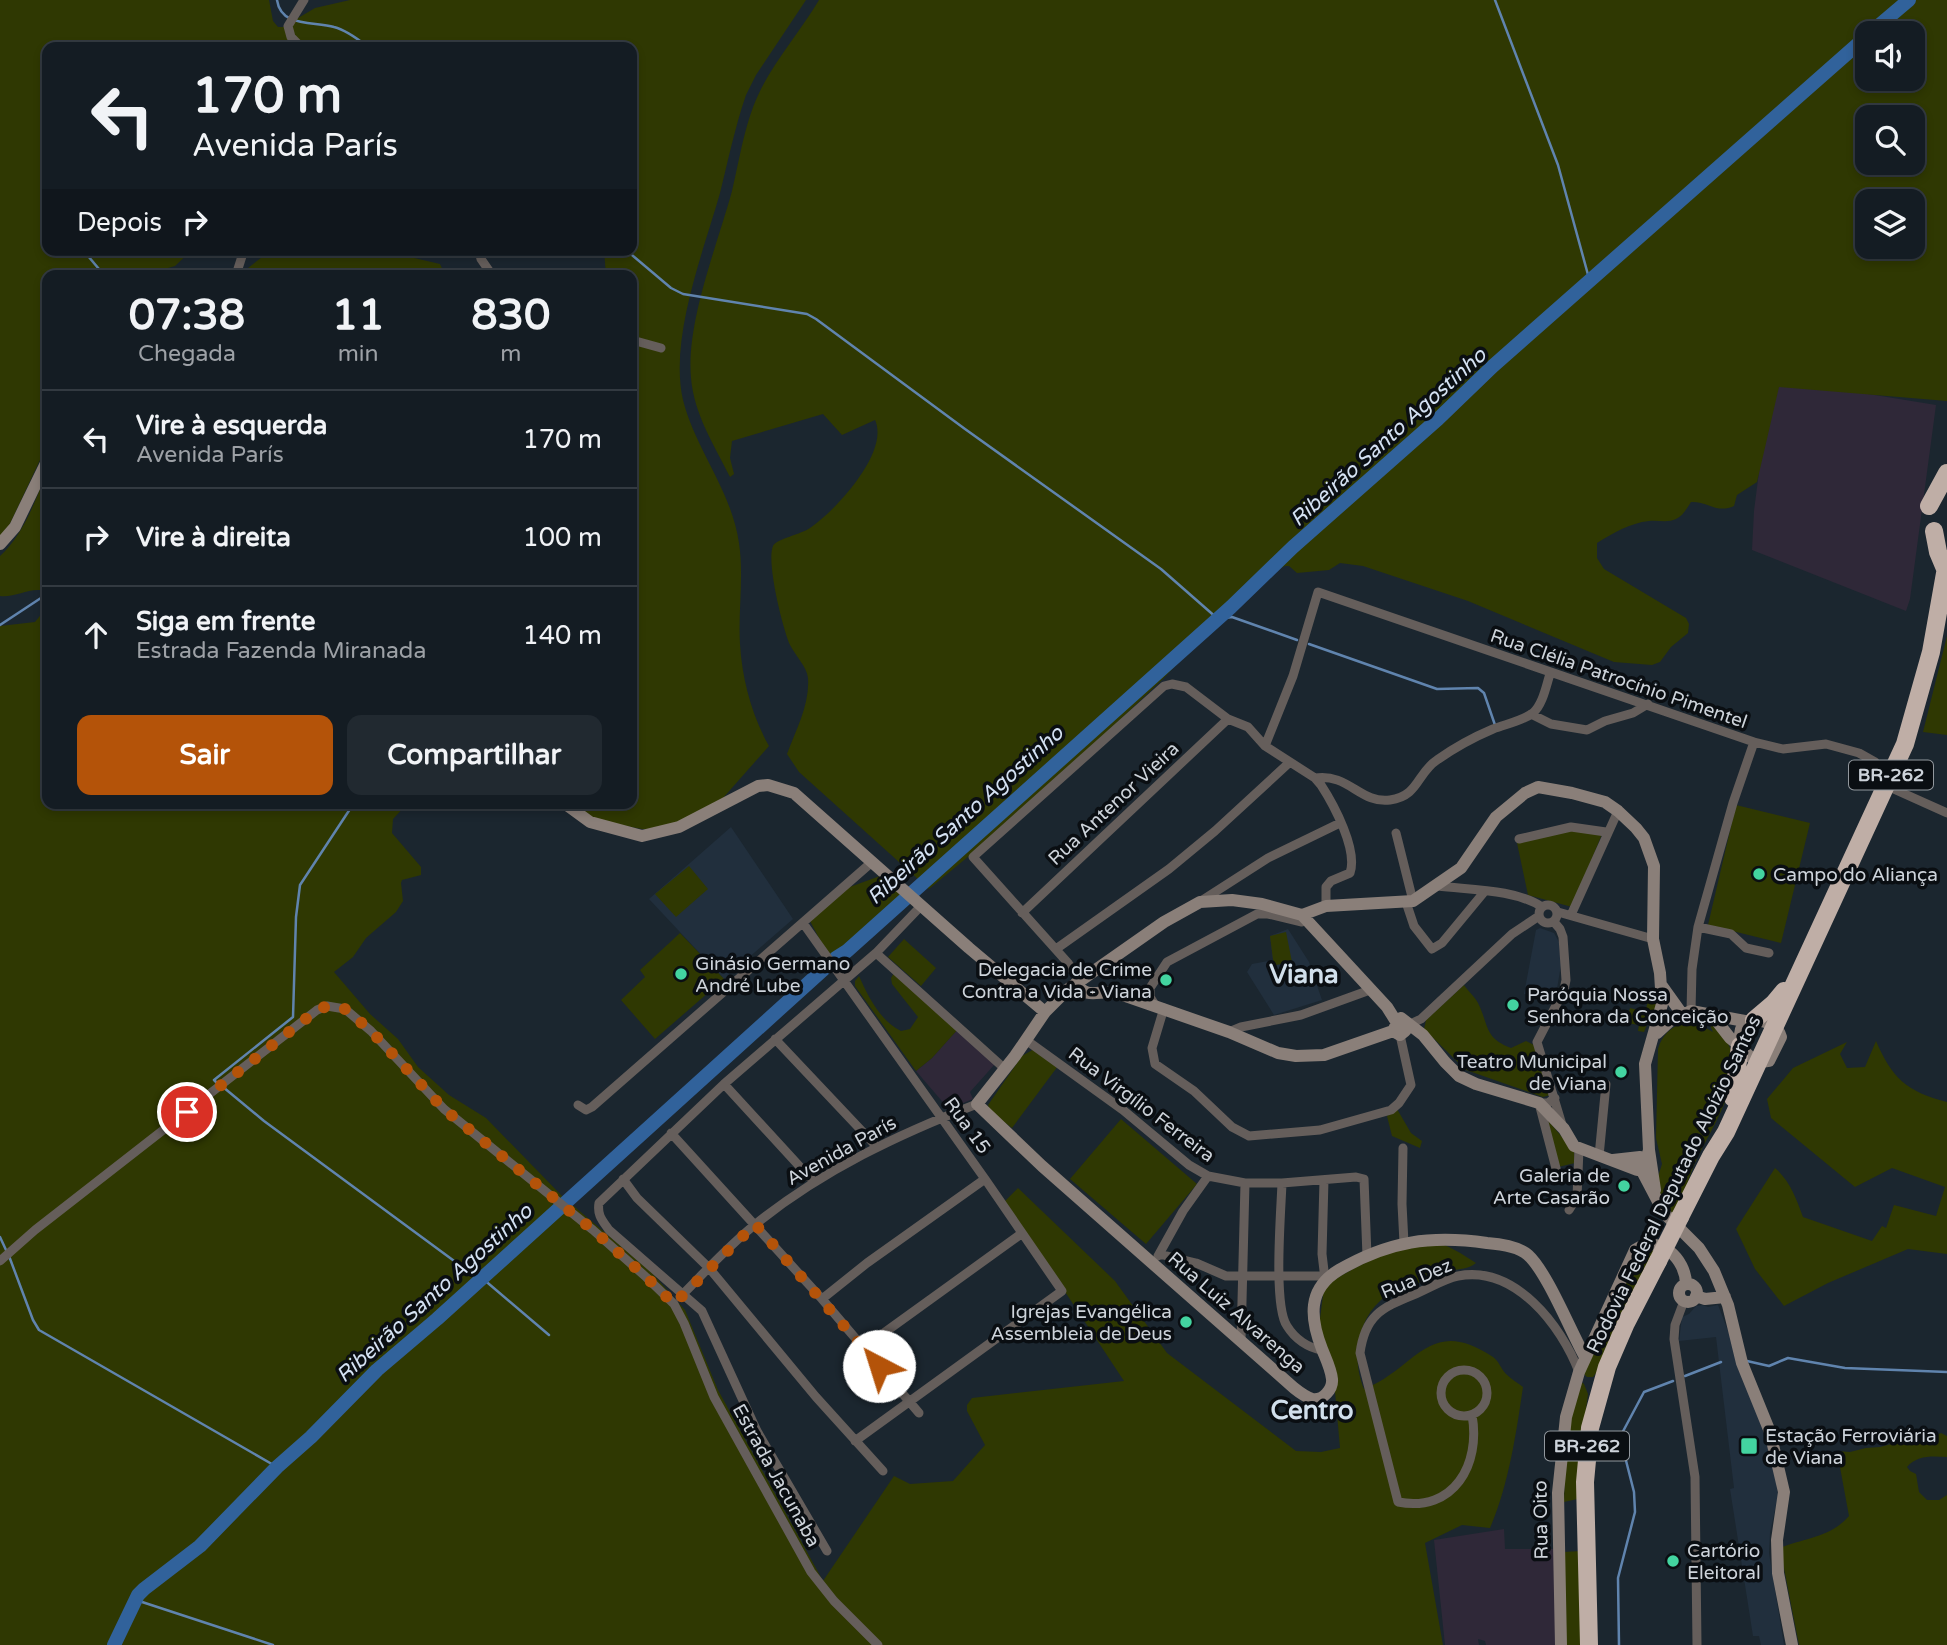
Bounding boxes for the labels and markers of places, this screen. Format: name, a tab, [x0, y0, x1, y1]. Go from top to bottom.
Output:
place label: Campo do Aliança	[1773, 864, 1938, 886]
marker: Campo do Aliança	[1751, 866, 1767, 882]
place label: Ginásio Germano André Lube	[695, 953, 850, 997]
place label: Delegacia de Crime Contra a Vida - Viana	[962, 959, 1152, 1003]
marker: Ginásio Germano André Lube	[673, 966, 689, 982]
marker: Delegacia de Crime Contra a Vida - Viana	[1158, 972, 1174, 988]
place label: Paróquia Nossa Senhora da Conceição	[1527, 984, 1729, 1028]
marker: Paróquia Nossa Senhora da Conceição	[1505, 997, 1521, 1013]
place label: Teatro Municipal de Viana	[1456, 1051, 1607, 1095]
marker: Teatro Municipal de Viana	[1613, 1064, 1629, 1080]
pin	[157, 1082, 217, 1142]
place label: Galeria de Arte Casarão	[1493, 1165, 1610, 1209]
marker: Galeria de Arte Casarão	[1616, 1178, 1632, 1194]
place label: Igrejas Evangélica Assembleia de Deus	[991, 1301, 1172, 1345]
marker: Igrejas Evangélica Assembleia de Deus	[1178, 1314, 1194, 1330]
place label: Estação Ferroviária de Viana	[1765, 1425, 1937, 1469]
marker: Estação Ferroviária de Viana	[1739, 1436, 1759, 1456]
place label: Cartório Eleitoral	[1687, 1540, 1761, 1584]
marker: Cartório Eleitoral	[1665, 1553, 1681, 1569]

